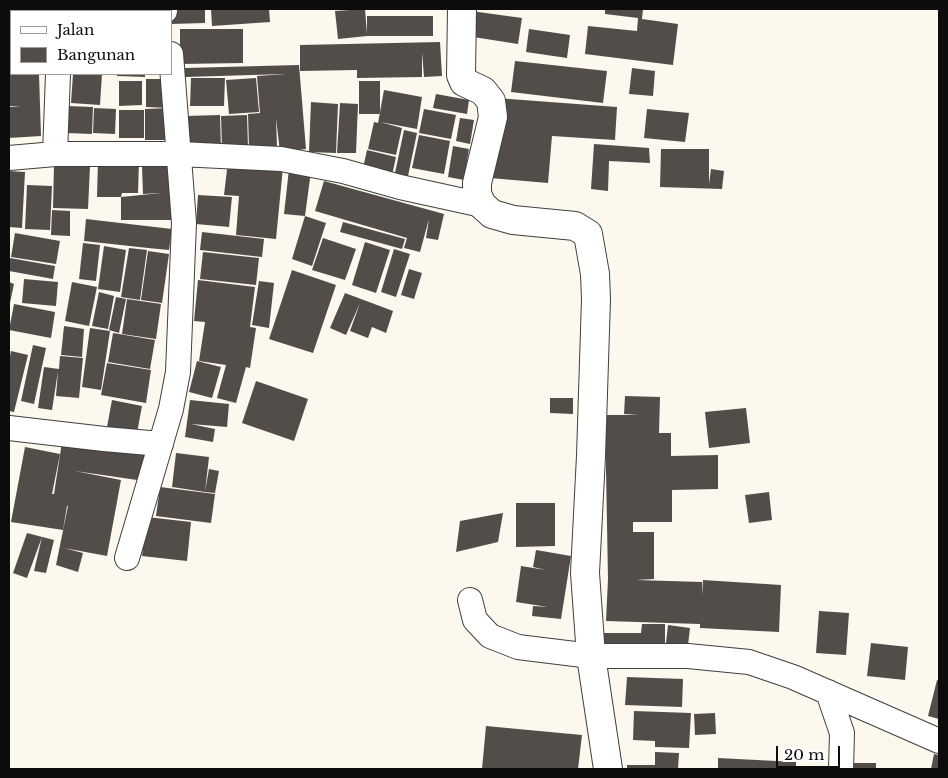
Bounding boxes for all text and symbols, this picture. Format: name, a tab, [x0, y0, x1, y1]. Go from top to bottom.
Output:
legend	[10, 10, 172, 75]
text: Jalan	[57, 20, 94, 39]
text: Bangunan	[57, 45, 135, 64]
scale bar	[778, 736, 842, 768]
text: 20 m	[784, 745, 824, 764]

